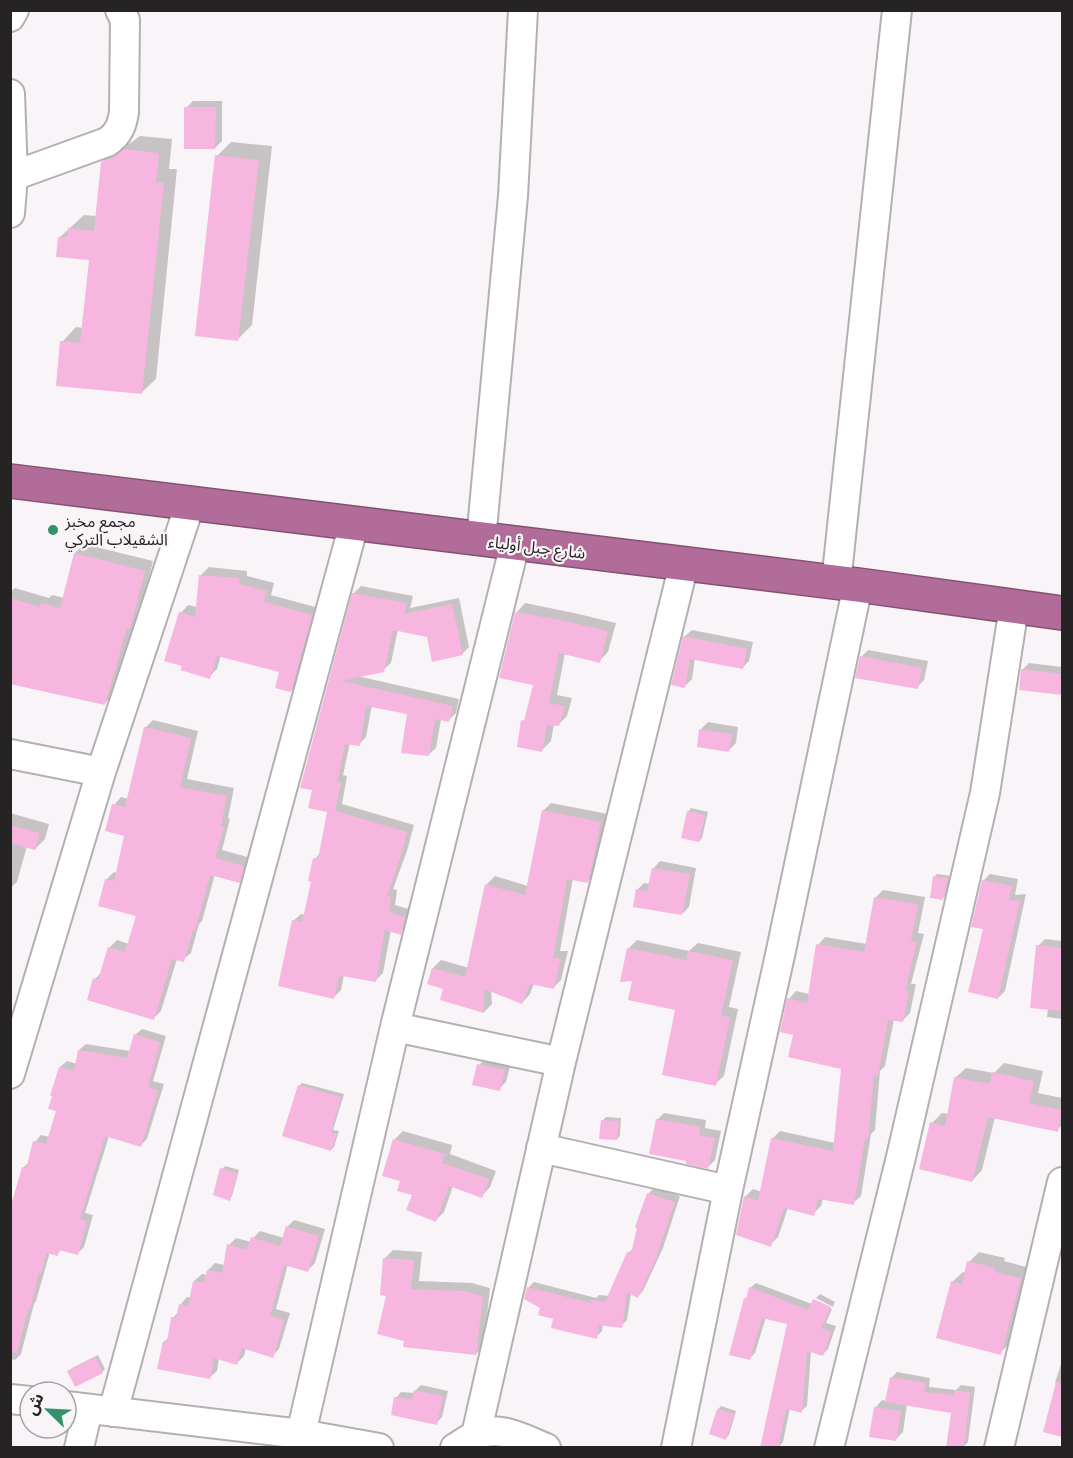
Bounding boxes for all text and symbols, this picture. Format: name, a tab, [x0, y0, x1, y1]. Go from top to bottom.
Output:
place label: مجمع مخبز الشقيلاب التركي	[64, 511, 168, 552]
marker: مجمع مخبز الشقيلاب التركي	[46, 523, 60, 537]
street label: شارع جبل أولياء	[487, 531, 587, 566]
north arrow	[18, 1380, 78, 1440]
text: ش	[21, 1390, 48, 1418]

